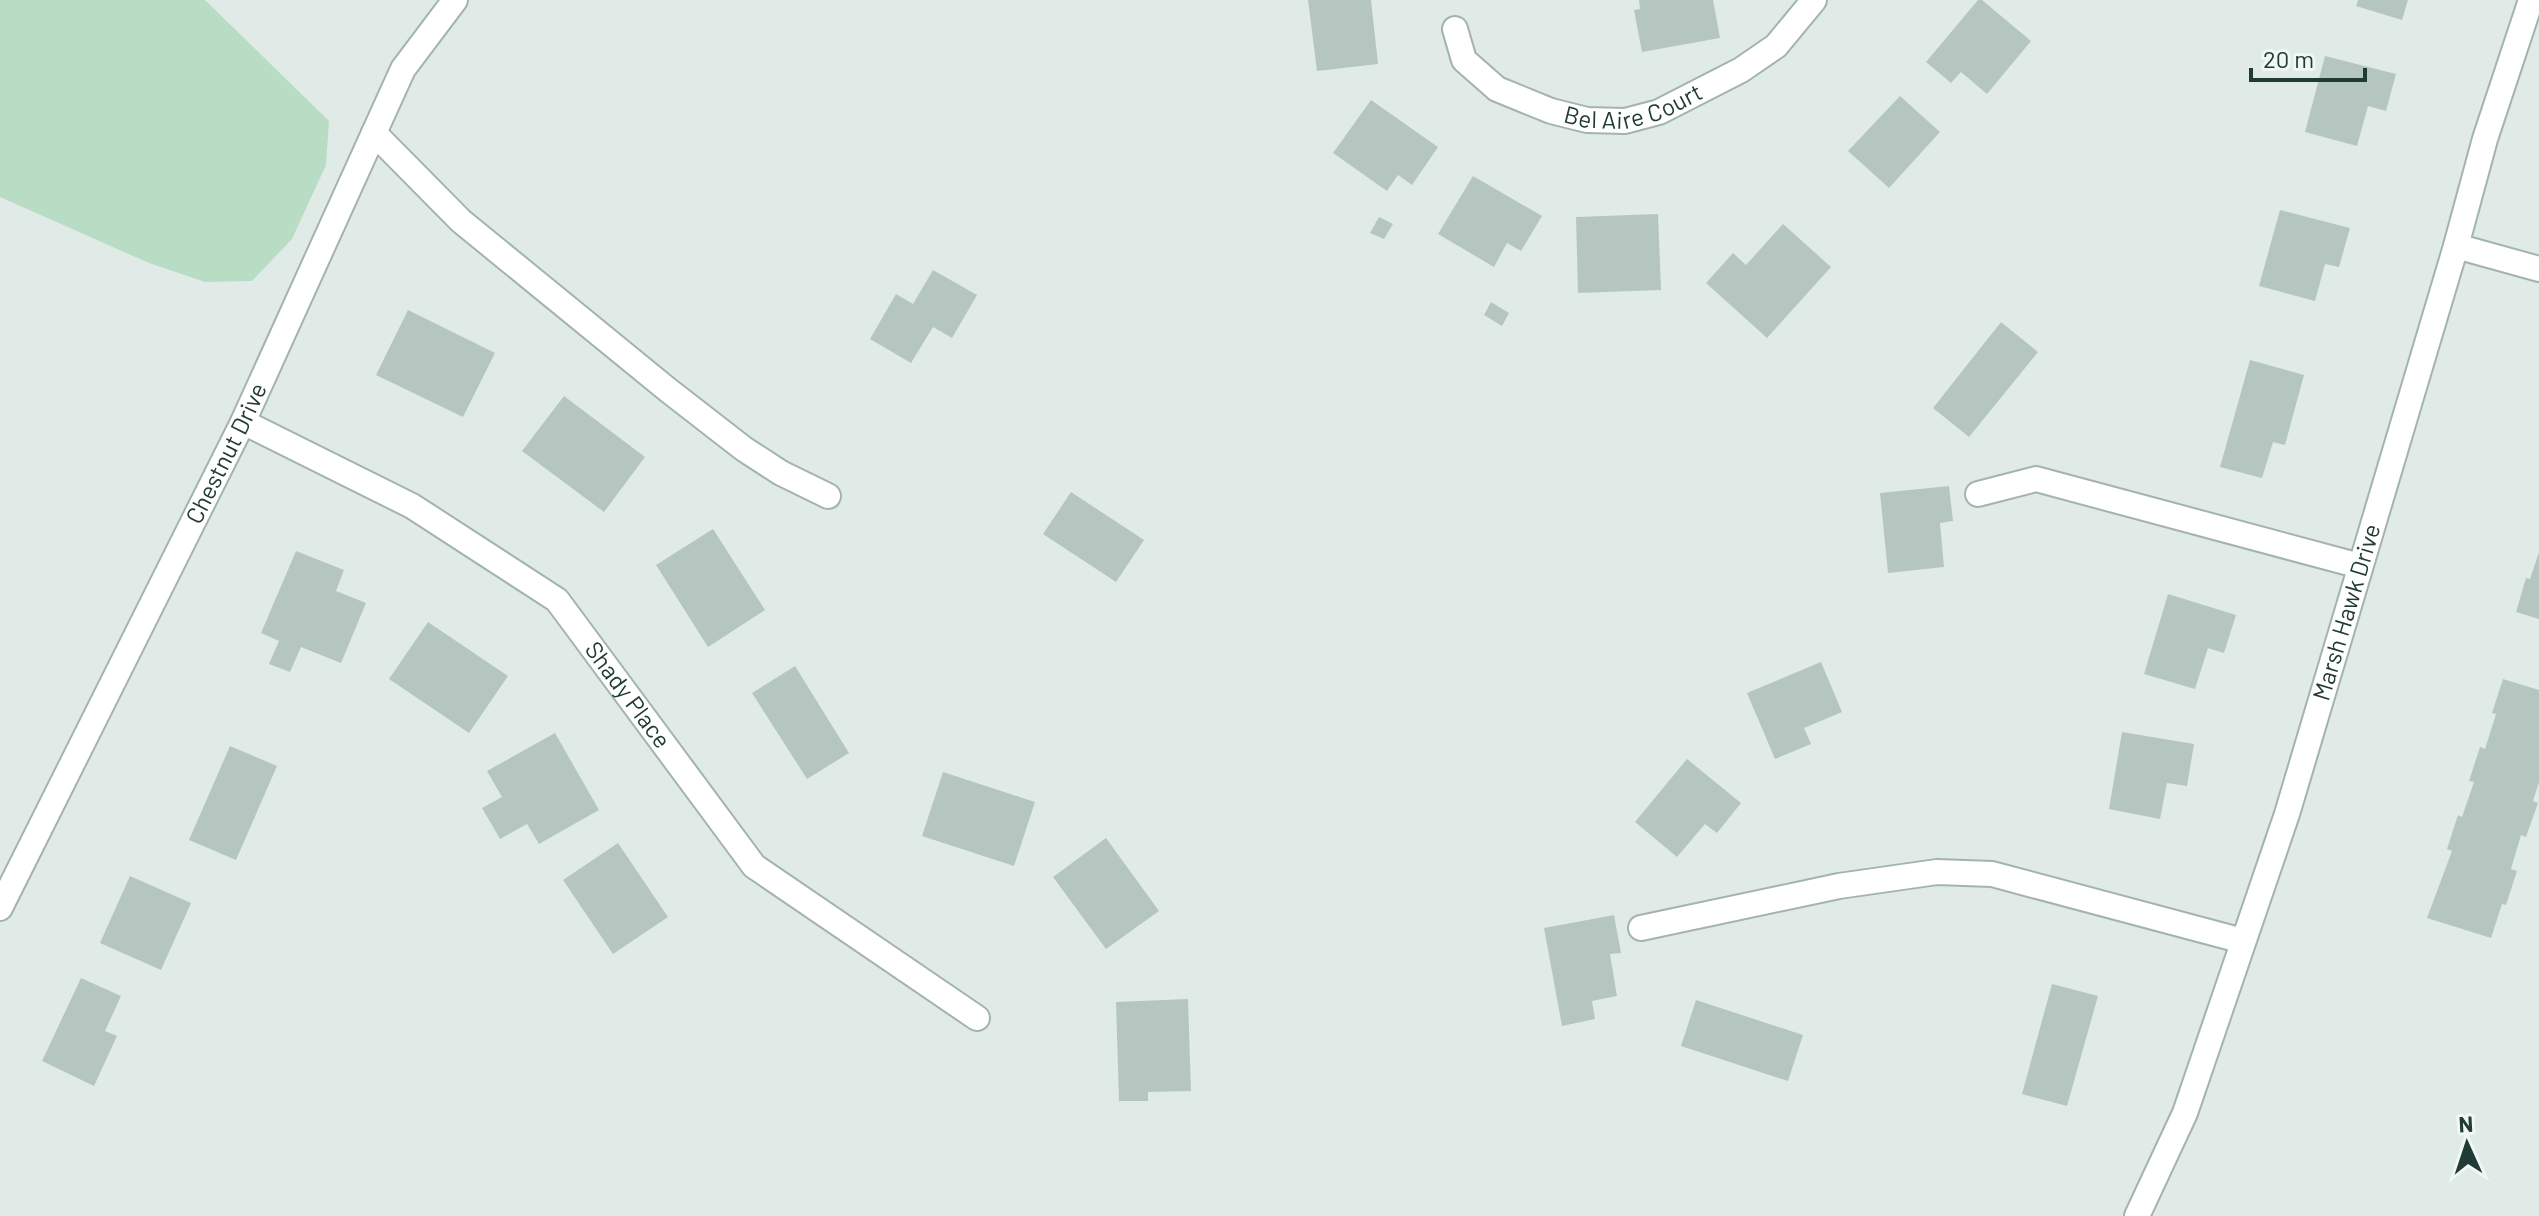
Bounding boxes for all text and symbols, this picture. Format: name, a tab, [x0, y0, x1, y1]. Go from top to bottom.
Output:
scale bar	[2251, 32, 2365, 82]
text: 20 m	[2263, 44, 2314, 73]
street label: Bel Aire Court	[1561, 76, 1707, 134]
street label: Chestnut Drive	[179, 378, 272, 528]
street label: Marsh Hawk Drive	[2306, 520, 2386, 704]
street label: Shady Place	[580, 635, 678, 753]
north arrow	[2427, 1104, 2507, 1184]
text: N	[2458, 1110, 2474, 1136]

